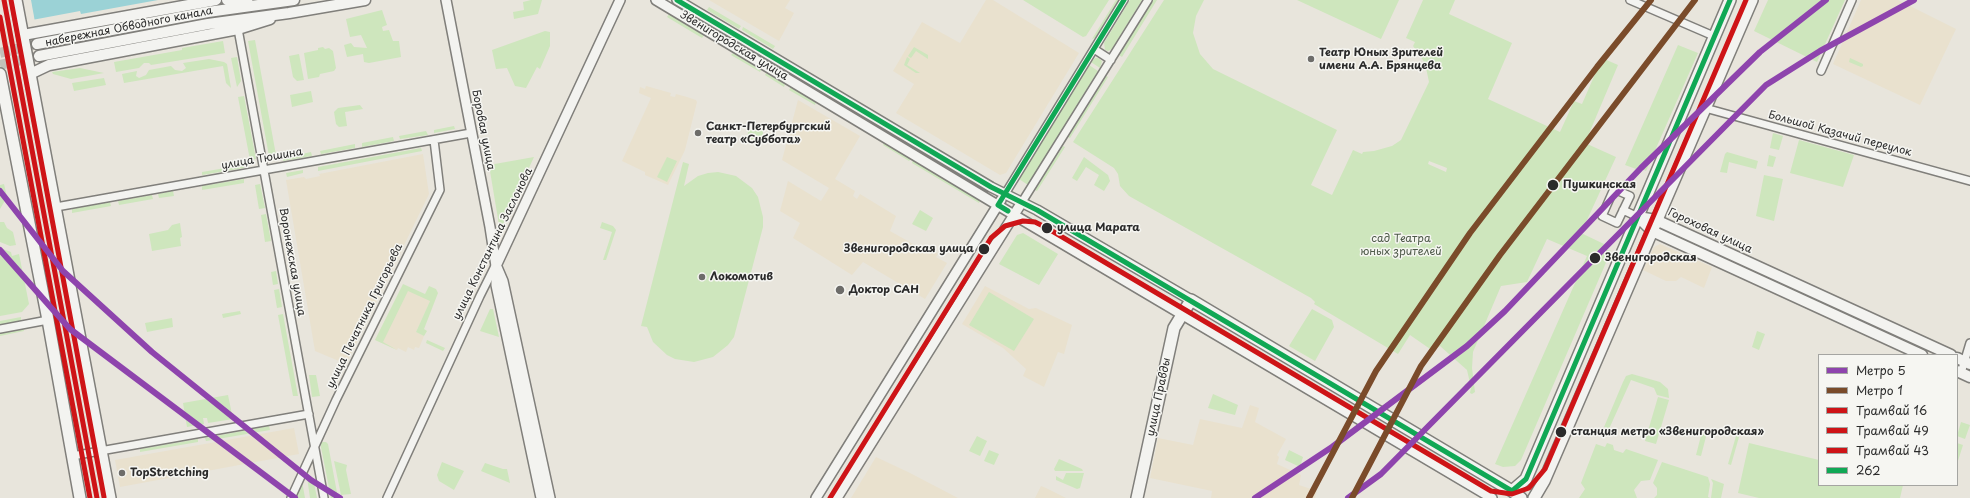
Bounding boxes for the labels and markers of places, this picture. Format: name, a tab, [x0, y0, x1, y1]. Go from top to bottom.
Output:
place label: Театр Юных Зрителей имени А.А. Брянцева	[1319, 46, 1443, 72]
marker: Театр Юных Зрителей имени А.А. Брянцева	[1306, 54, 1316, 64]
place label: Санкт-Петербургский театр «Суббота»	[706, 120, 831, 146]
marker: Санкт-Петербургский театр «Суббота»	[693, 128, 703, 138]
marker: Пушкинская	[1546, 178, 1560, 192]
place label: Пушкинская	[1563, 178, 1636, 192]
marker: улица Марата	[1040, 221, 1054, 235]
place label: улица Марата	[1057, 221, 1140, 235]
place label: Звенигородская улица	[844, 242, 974, 256]
marker: Звенигородская улица	[977, 242, 991, 256]
marker: Звенигородская	[1588, 251, 1602, 265]
place label: Звенигородская	[1605, 251, 1697, 265]
place label: Локомотив	[710, 270, 773, 284]
marker: Локомотив	[697, 272, 707, 282]
place label: Доктор САН	[849, 283, 919, 297]
marker: Доктор САН	[834, 284, 846, 296]
marker: станция метро «Звенигородская»	[1554, 425, 1568, 439]
place label: станция метро «Звенигородская»	[1571, 425, 1764, 439]
place label: TopStretching	[130, 466, 209, 480]
marker: TopStretching	[117, 468, 127, 478]

